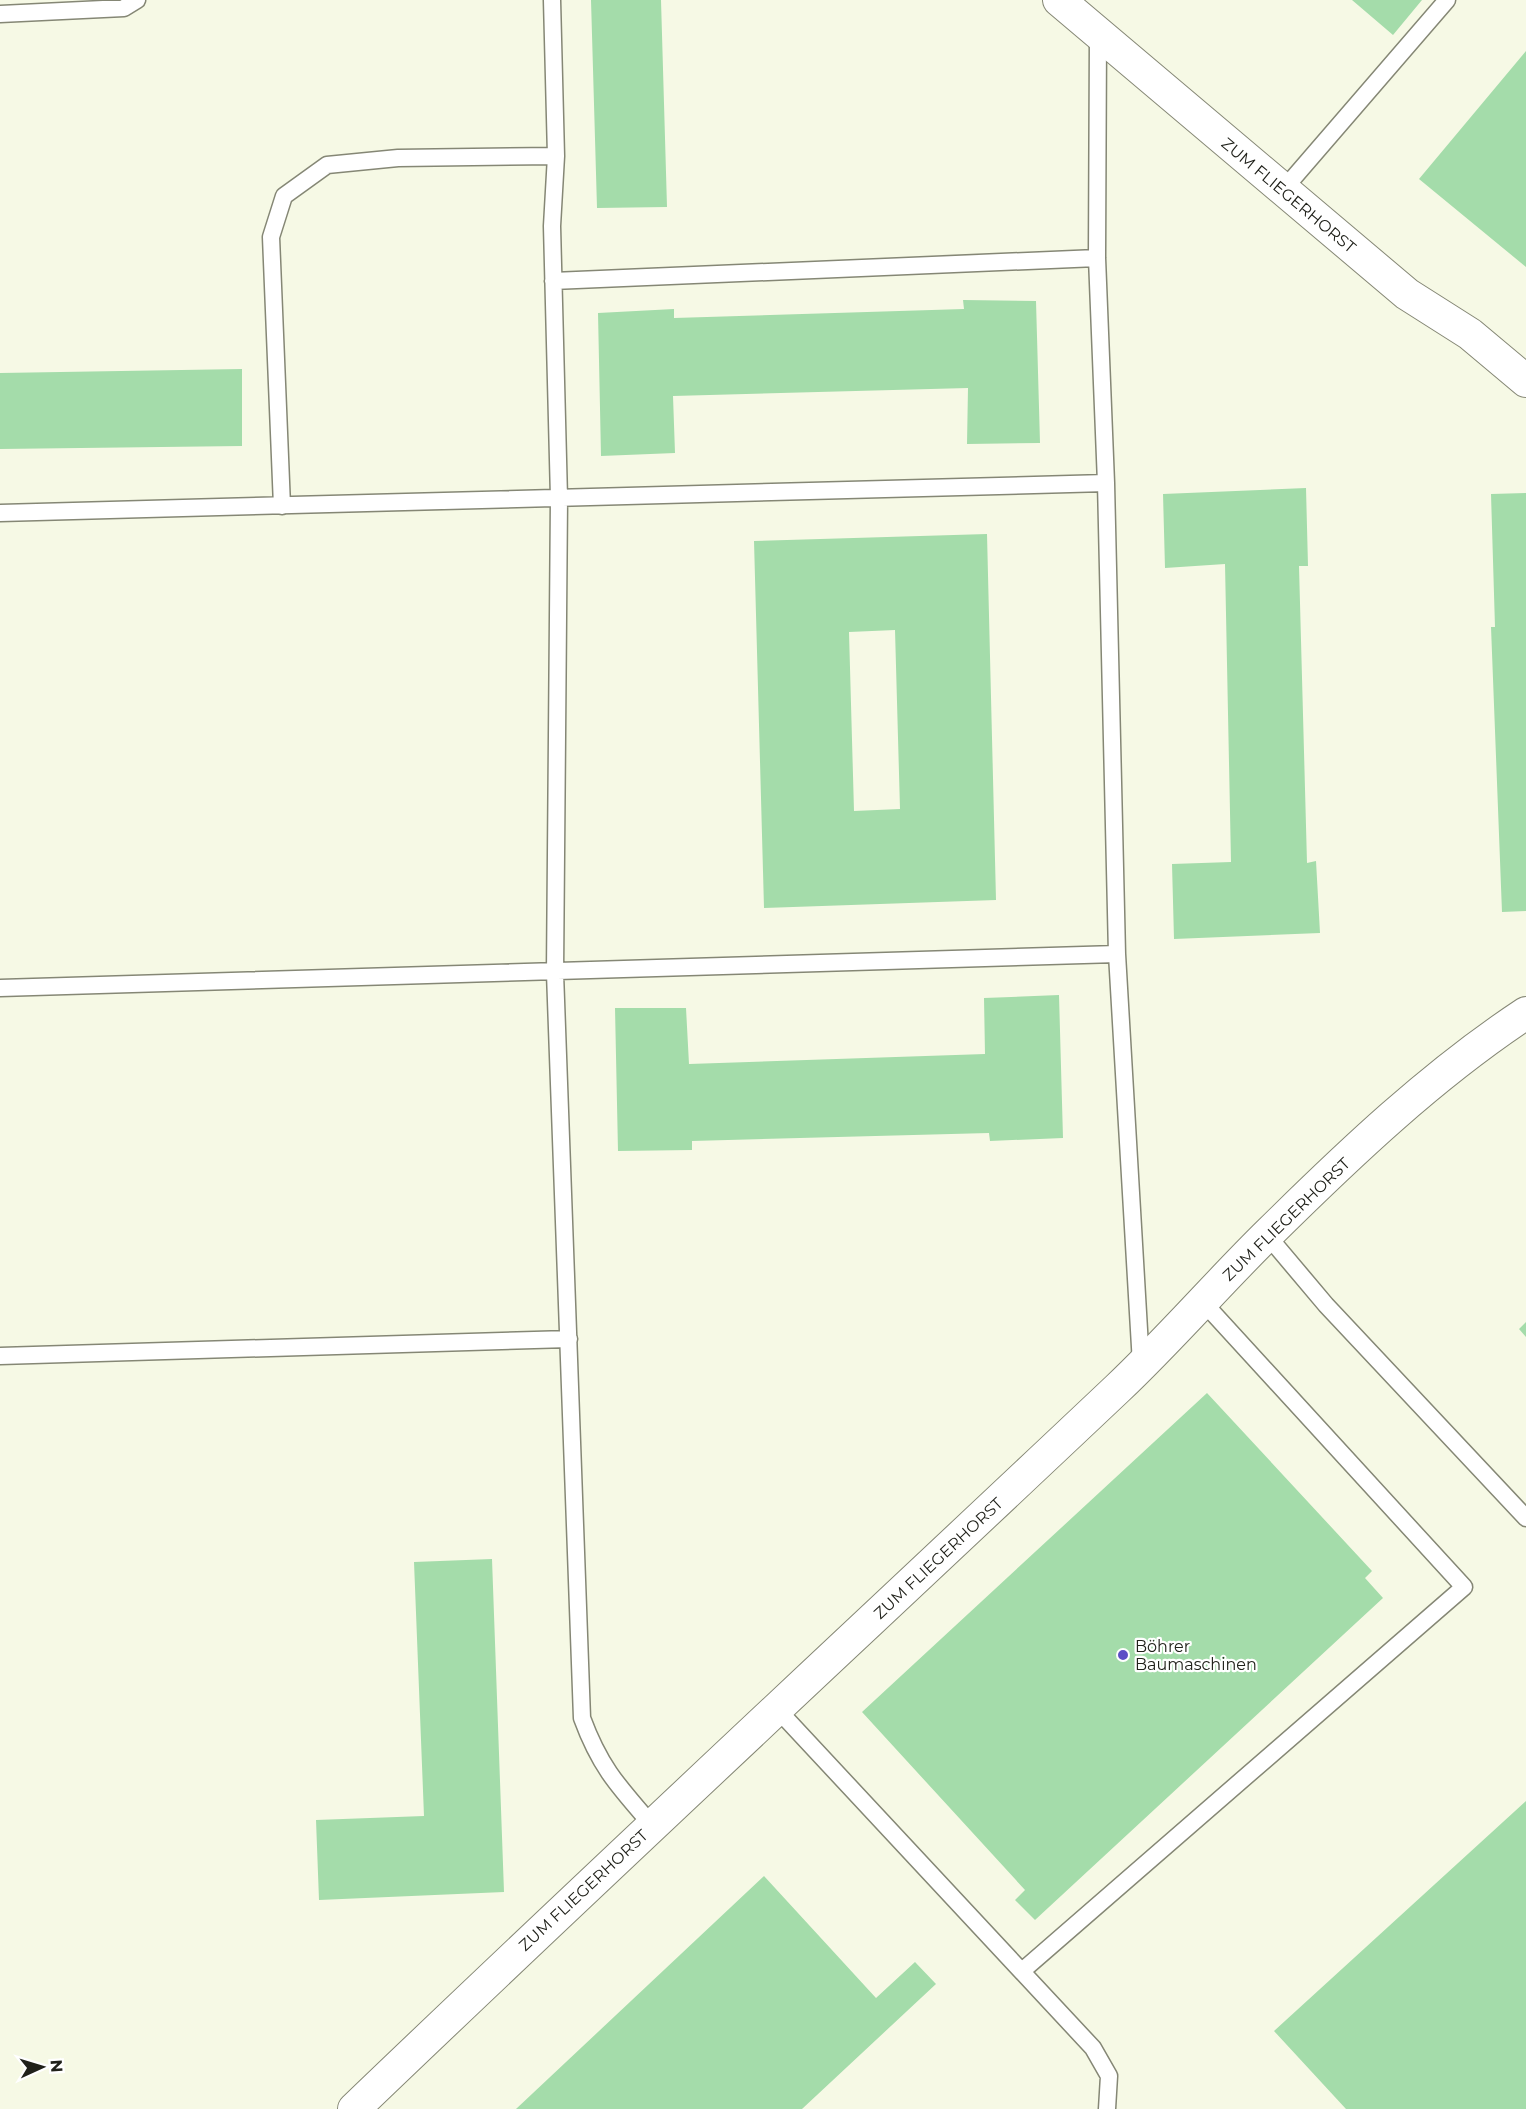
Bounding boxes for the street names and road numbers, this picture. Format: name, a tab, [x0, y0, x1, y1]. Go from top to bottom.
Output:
street label: ZUM FLIEGERHORST	[1218, 134, 1360, 258]
street label: ZUM FLIEGERHORST	[1219, 1153, 1354, 1285]
street label: ZUM FLIEGERHORST	[870, 1493, 1007, 1623]
street label: ZUM FLIEGERHORST	[515, 1825, 652, 1955]

